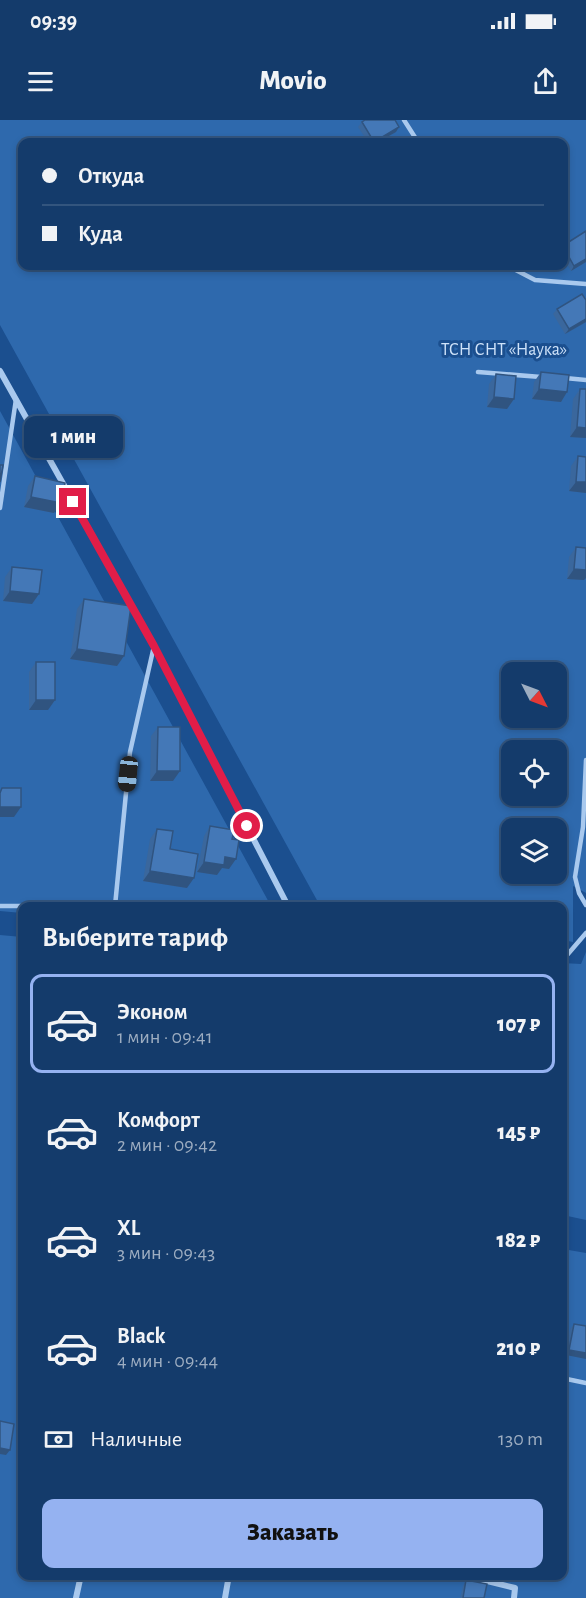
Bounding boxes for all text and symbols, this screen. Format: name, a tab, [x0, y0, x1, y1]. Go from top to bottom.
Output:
text: 09:39	[30, 10, 77, 32]
icon: menu	[24, 65, 57, 98]
icon: share	[529, 65, 562, 98]
text: Movio	[259, 67, 327, 94]
text: Откуда	[78, 165, 144, 187]
text: Куда	[78, 223, 123, 245]
park label: ТСН СНТ «Наука»	[441, 341, 567, 359]
callout: 1 мин	[23, 415, 122, 457]
text: 1 мин	[51, 427, 96, 447]
route end	[59, 488, 86, 515]
north arrow	[501, 662, 567, 728]
map controls	[501, 662, 567, 884]
button: locate	[501, 740, 567, 806]
car	[117, 755, 139, 793]
route start	[233, 812, 260, 839]
button: layers	[501, 818, 567, 884]
text: Выберите тариф	[42, 924, 228, 951]
icon: car	[45, 997, 99, 1051]
text: Эконом	[117, 1001, 188, 1023]
text: 107 ₽	[497, 1013, 540, 1035]
text: 1 мин · 09:41	[117, 1027, 213, 1047]
icon: car	[45, 1105, 99, 1159]
text: Комфорт	[117, 1109, 200, 1131]
text: 145 ₽	[497, 1121, 540, 1143]
text: 2 мин · 09:42	[117, 1135, 217, 1155]
icon: car	[45, 1213, 99, 1267]
text: XL	[117, 1217, 140, 1239]
text: 182 ₽	[497, 1229, 540, 1251]
text: 3 мин · 09:43	[117, 1243, 215, 1263]
icon: car	[45, 1321, 99, 1375]
text: Black	[117, 1325, 165, 1347]
text: 210 ₽	[496, 1337, 540, 1359]
text: 4 мин · 09:44	[117, 1351, 218, 1371]
icon: cash	[42, 1423, 75, 1456]
text: Наличные	[90, 1428, 182, 1450]
text: 130 m	[498, 1429, 543, 1449]
button: Заказать	[42, 1499, 543, 1568]

